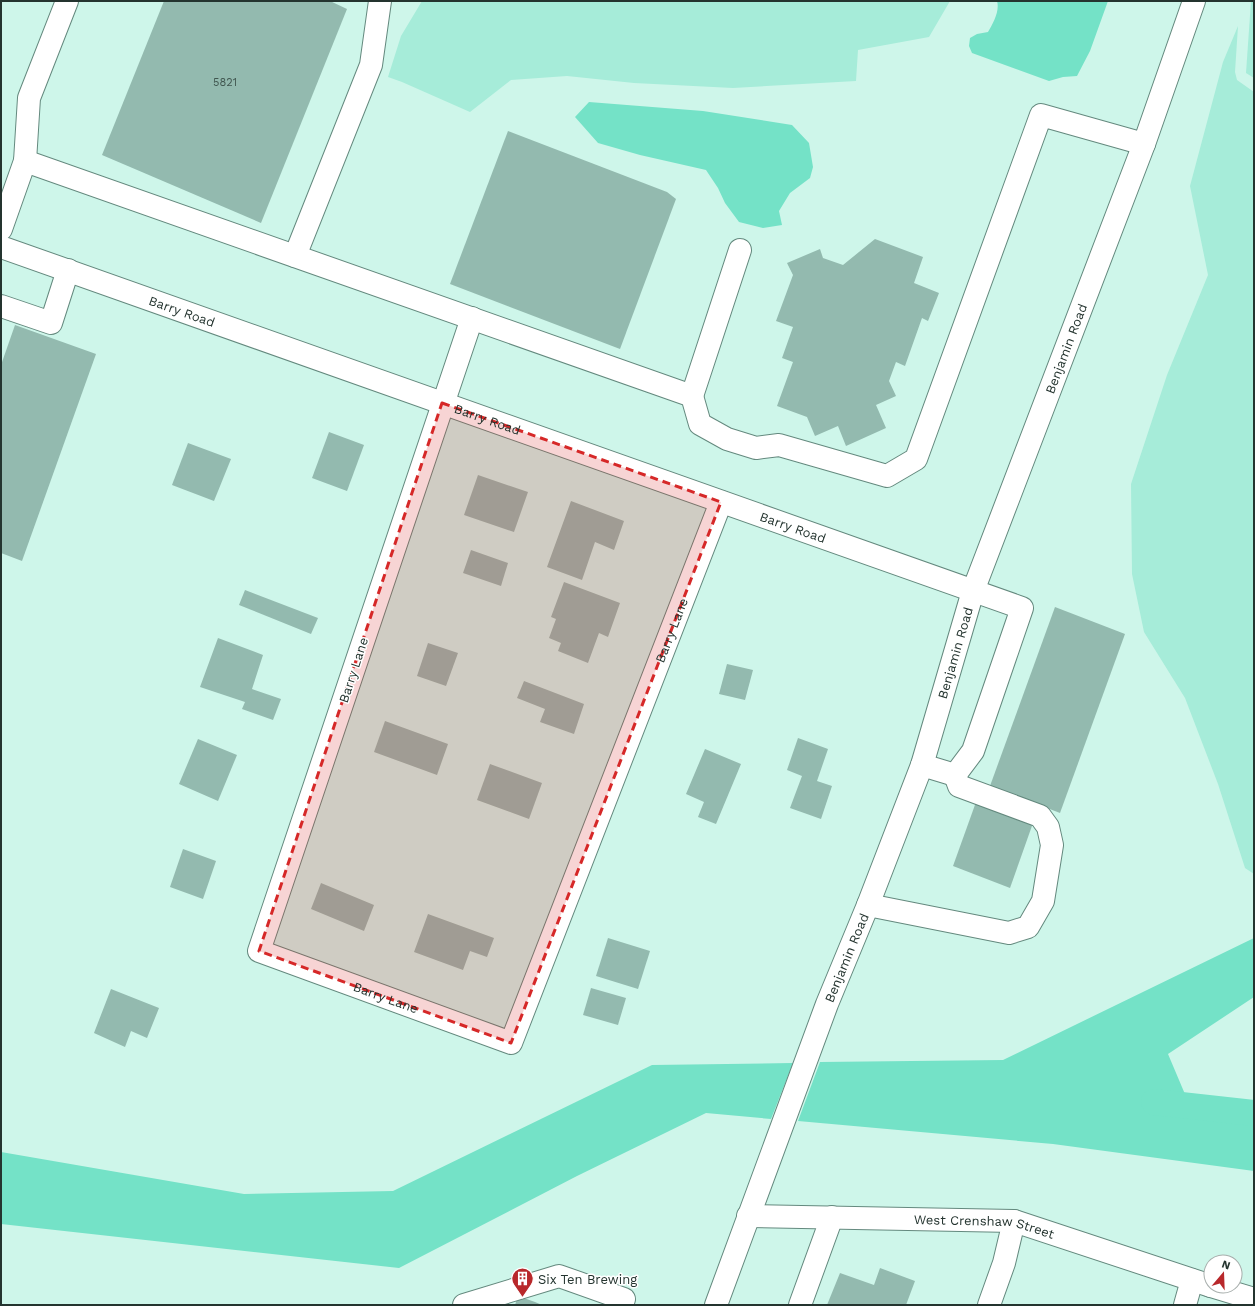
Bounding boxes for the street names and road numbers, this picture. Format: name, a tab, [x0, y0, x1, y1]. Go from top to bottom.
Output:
street label: Barry Road	[147, 293, 217, 330]
street label: Benjamin Road	[1042, 302, 1090, 396]
street label: Barry Road	[452, 401, 522, 438]
street label: Barry Road	[758, 509, 828, 546]
street label: Barry Lane	[652, 596, 691, 665]
street label: Benjamin Road	[935, 605, 976, 701]
street label: Barry Lane	[336, 636, 371, 705]
street label: Benjamin Road	[822, 911, 872, 1005]
street label: Barry Lane	[351, 979, 420, 1017]
street label: West Crenshaw Street	[914, 1212, 1057, 1242]

